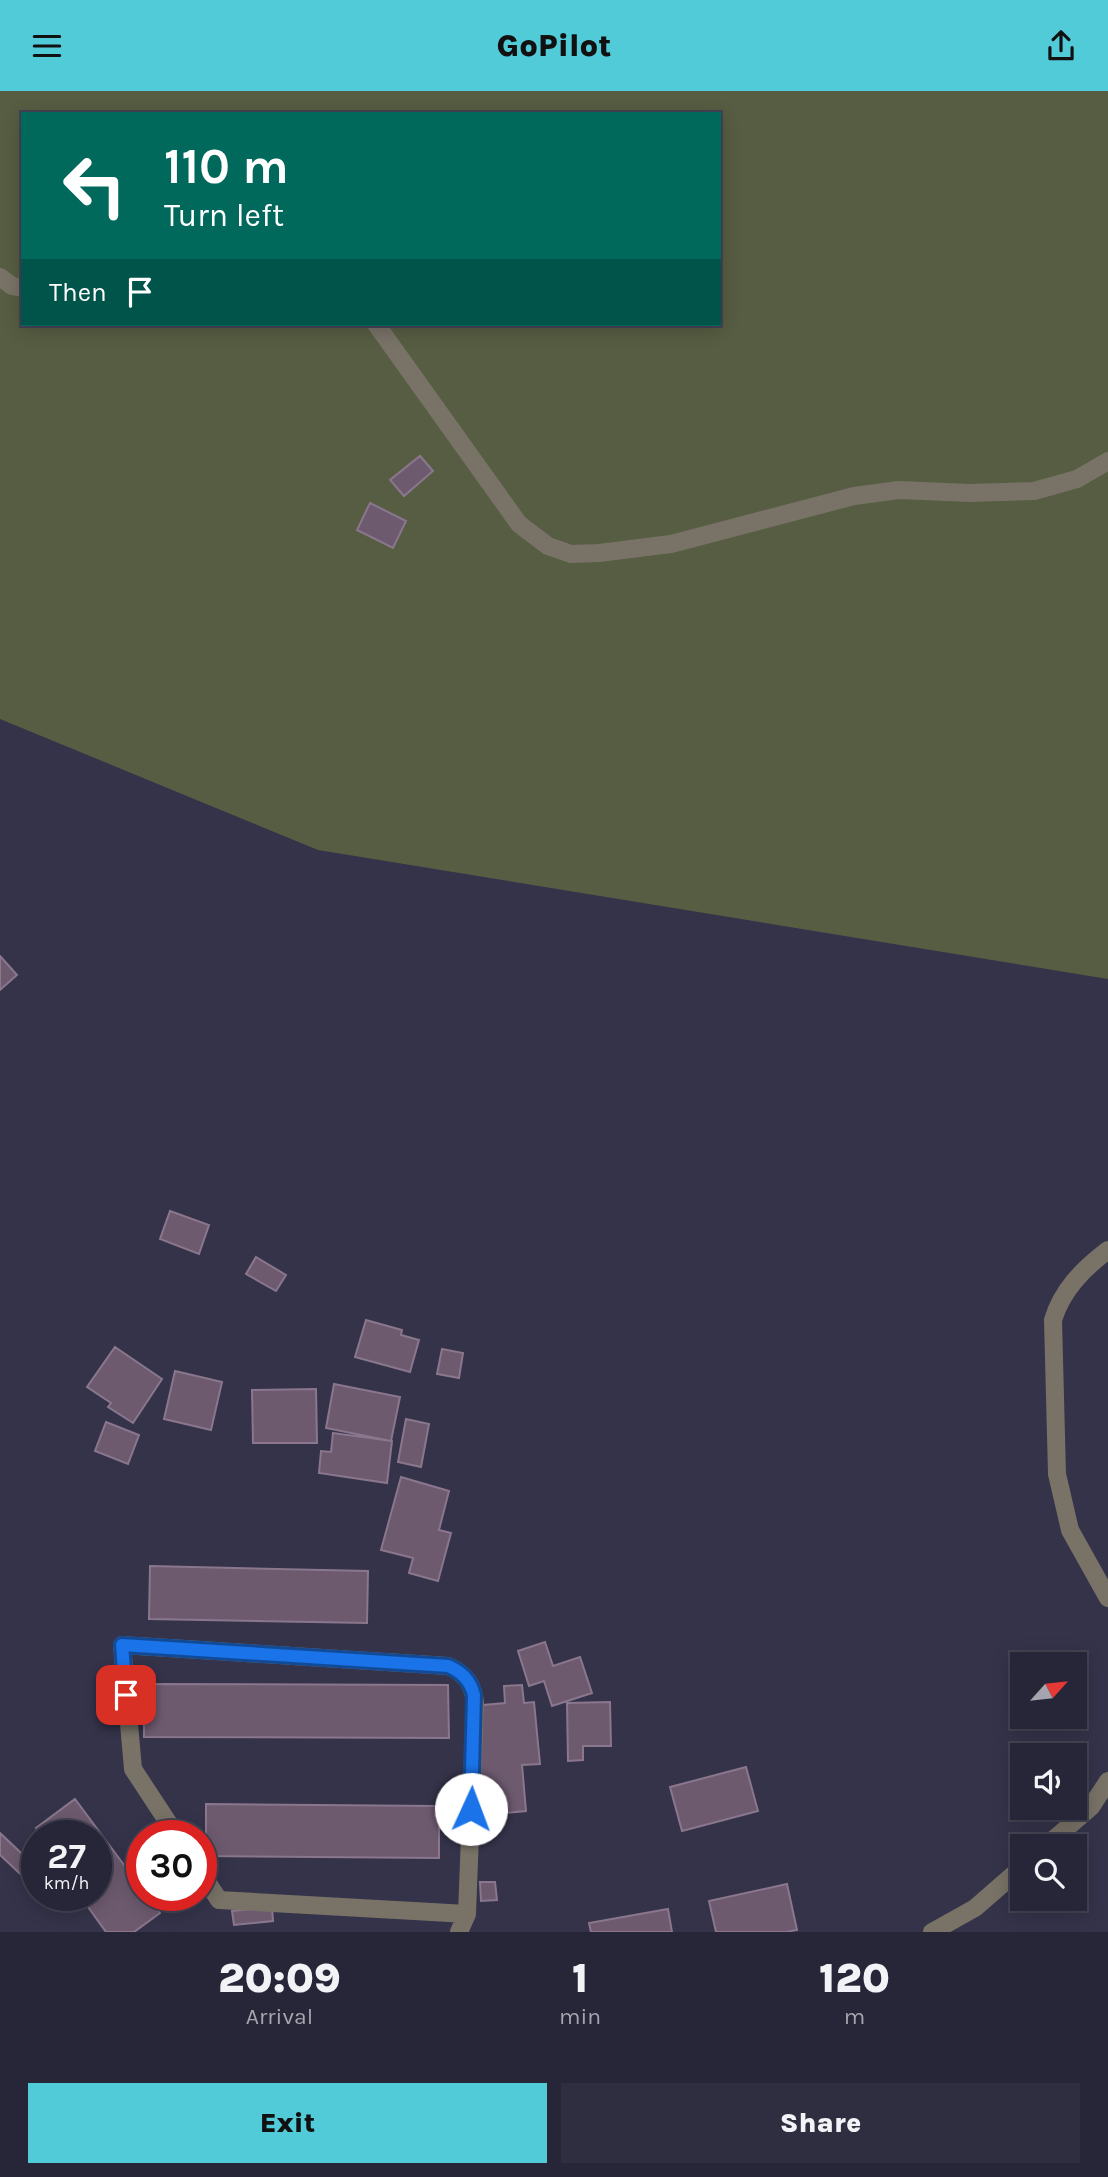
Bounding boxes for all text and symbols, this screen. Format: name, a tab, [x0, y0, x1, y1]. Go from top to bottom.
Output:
icon: menu	[28, 27, 66, 65]
text: GoPilot	[496, 27, 612, 64]
icon: share	[1042, 27, 1080, 65]
text: 110 m	[164, 138, 289, 195]
icon: left	[49, 140, 140, 231]
text: Turn left	[164, 197, 284, 234]
icon: arrive	[121, 273, 159, 311]
text: Then	[49, 277, 107, 308]
north arrow	[1010, 1652, 1087, 1729]
map controls	[1010, 1652, 1087, 1911]
pin	[96, 1665, 156, 1725]
icon: arrive	[107, 1676, 145, 1714]
button: sound	[1010, 1743, 1087, 1820]
position arrow	[434, 1772, 508, 1846]
speed limit sign: 30	[126, 1820, 217, 1911]
button: search	[1010, 1834, 1087, 1911]
text: 27	[47, 1836, 86, 1877]
text: km/h	[44, 1872, 89, 1894]
text: 20:09	[218, 1953, 341, 2003]
text: 1	[572, 1953, 588, 2003]
text: 120	[819, 1953, 890, 2003]
text: Arrival	[246, 2003, 313, 2030]
text: min	[559, 2003, 601, 2030]
text: m	[844, 2003, 865, 2030]
button: Exit	[28, 2083, 547, 2163]
button: Share	[561, 2083, 1080, 2163]

